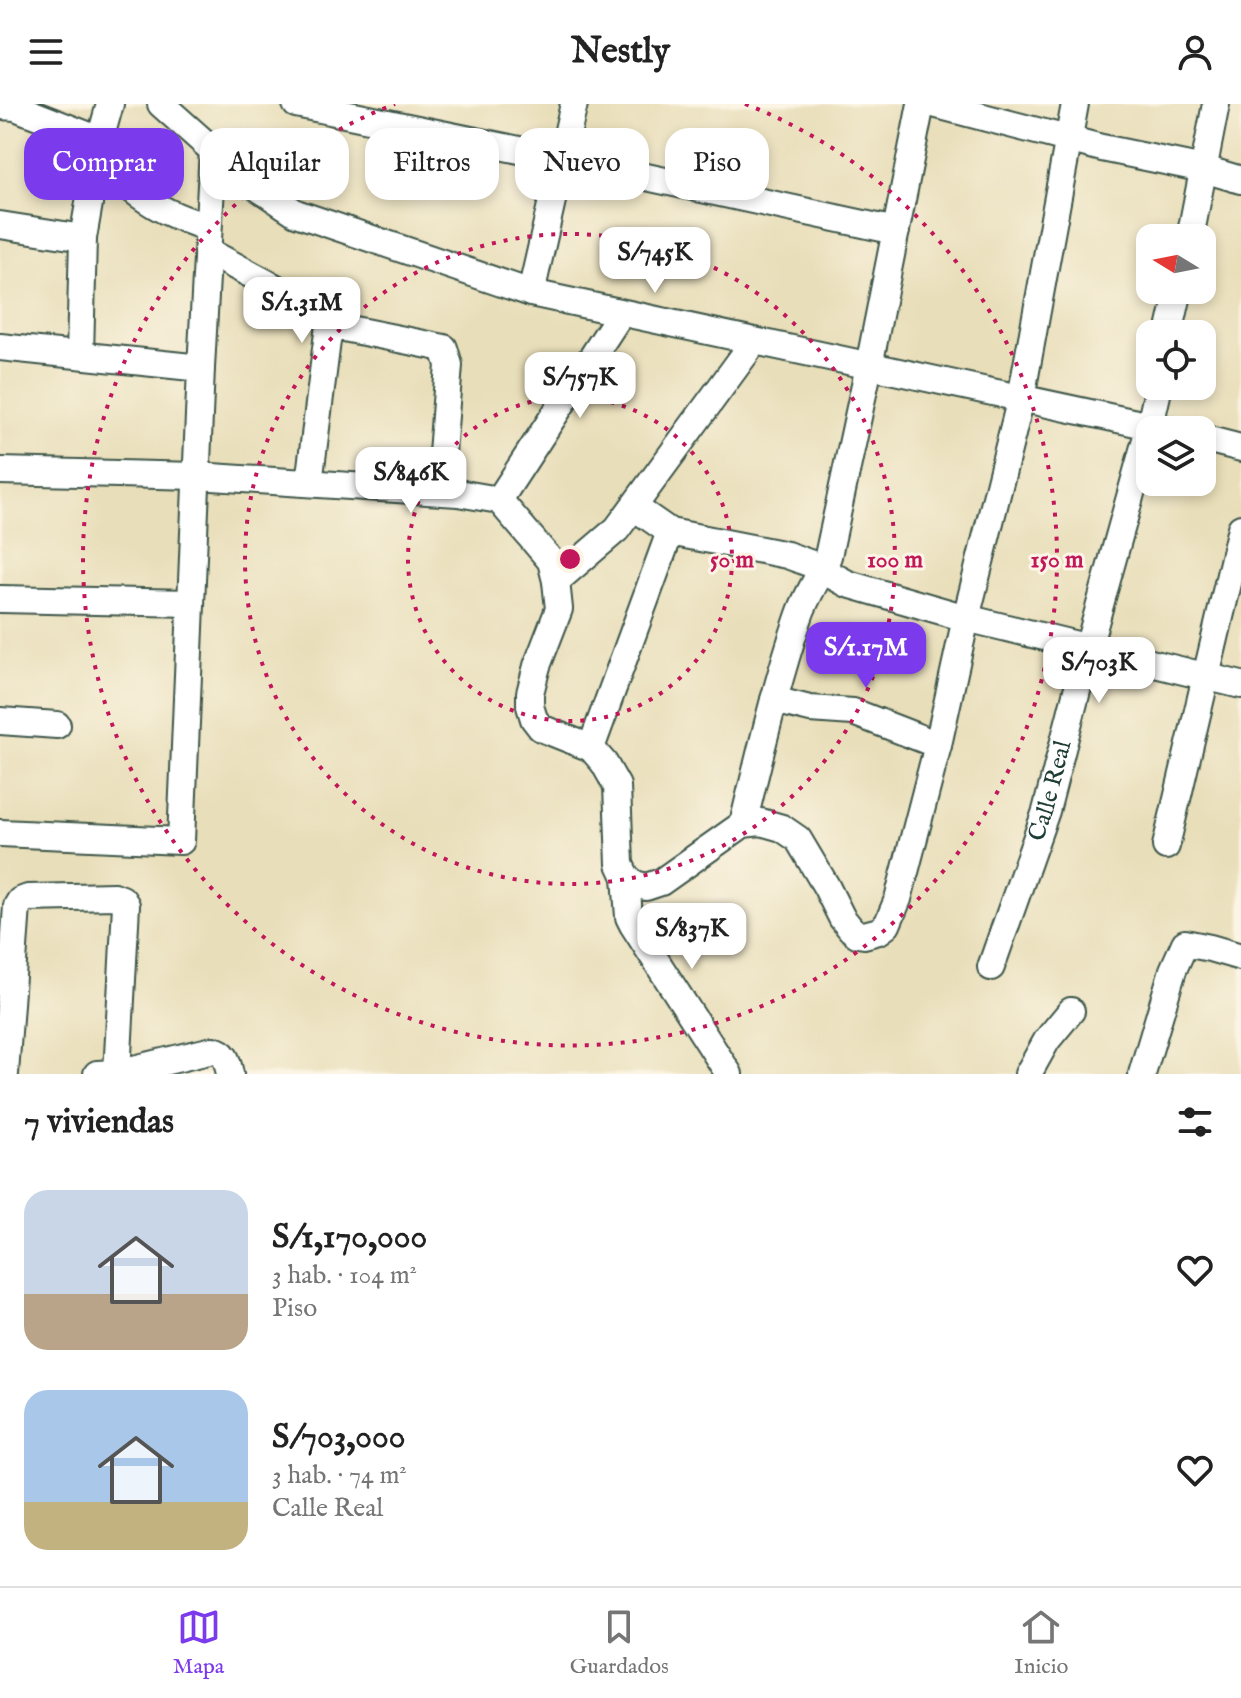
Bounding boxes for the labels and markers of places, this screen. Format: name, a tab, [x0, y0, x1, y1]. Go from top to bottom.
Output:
pin: S/745K	[590, 227, 720, 295]
pin: S/1.31M	[228, 277, 376, 345]
pin: S/757K	[515, 352, 645, 420]
pin: S/846K	[346, 447, 476, 515]
centre of rings	[556, 545, 584, 573]
pin: S/1.17M	[792, 622, 940, 690]
pin: S/703K	[1034, 637, 1164, 705]
pin: S/837K	[627, 903, 757, 971]

